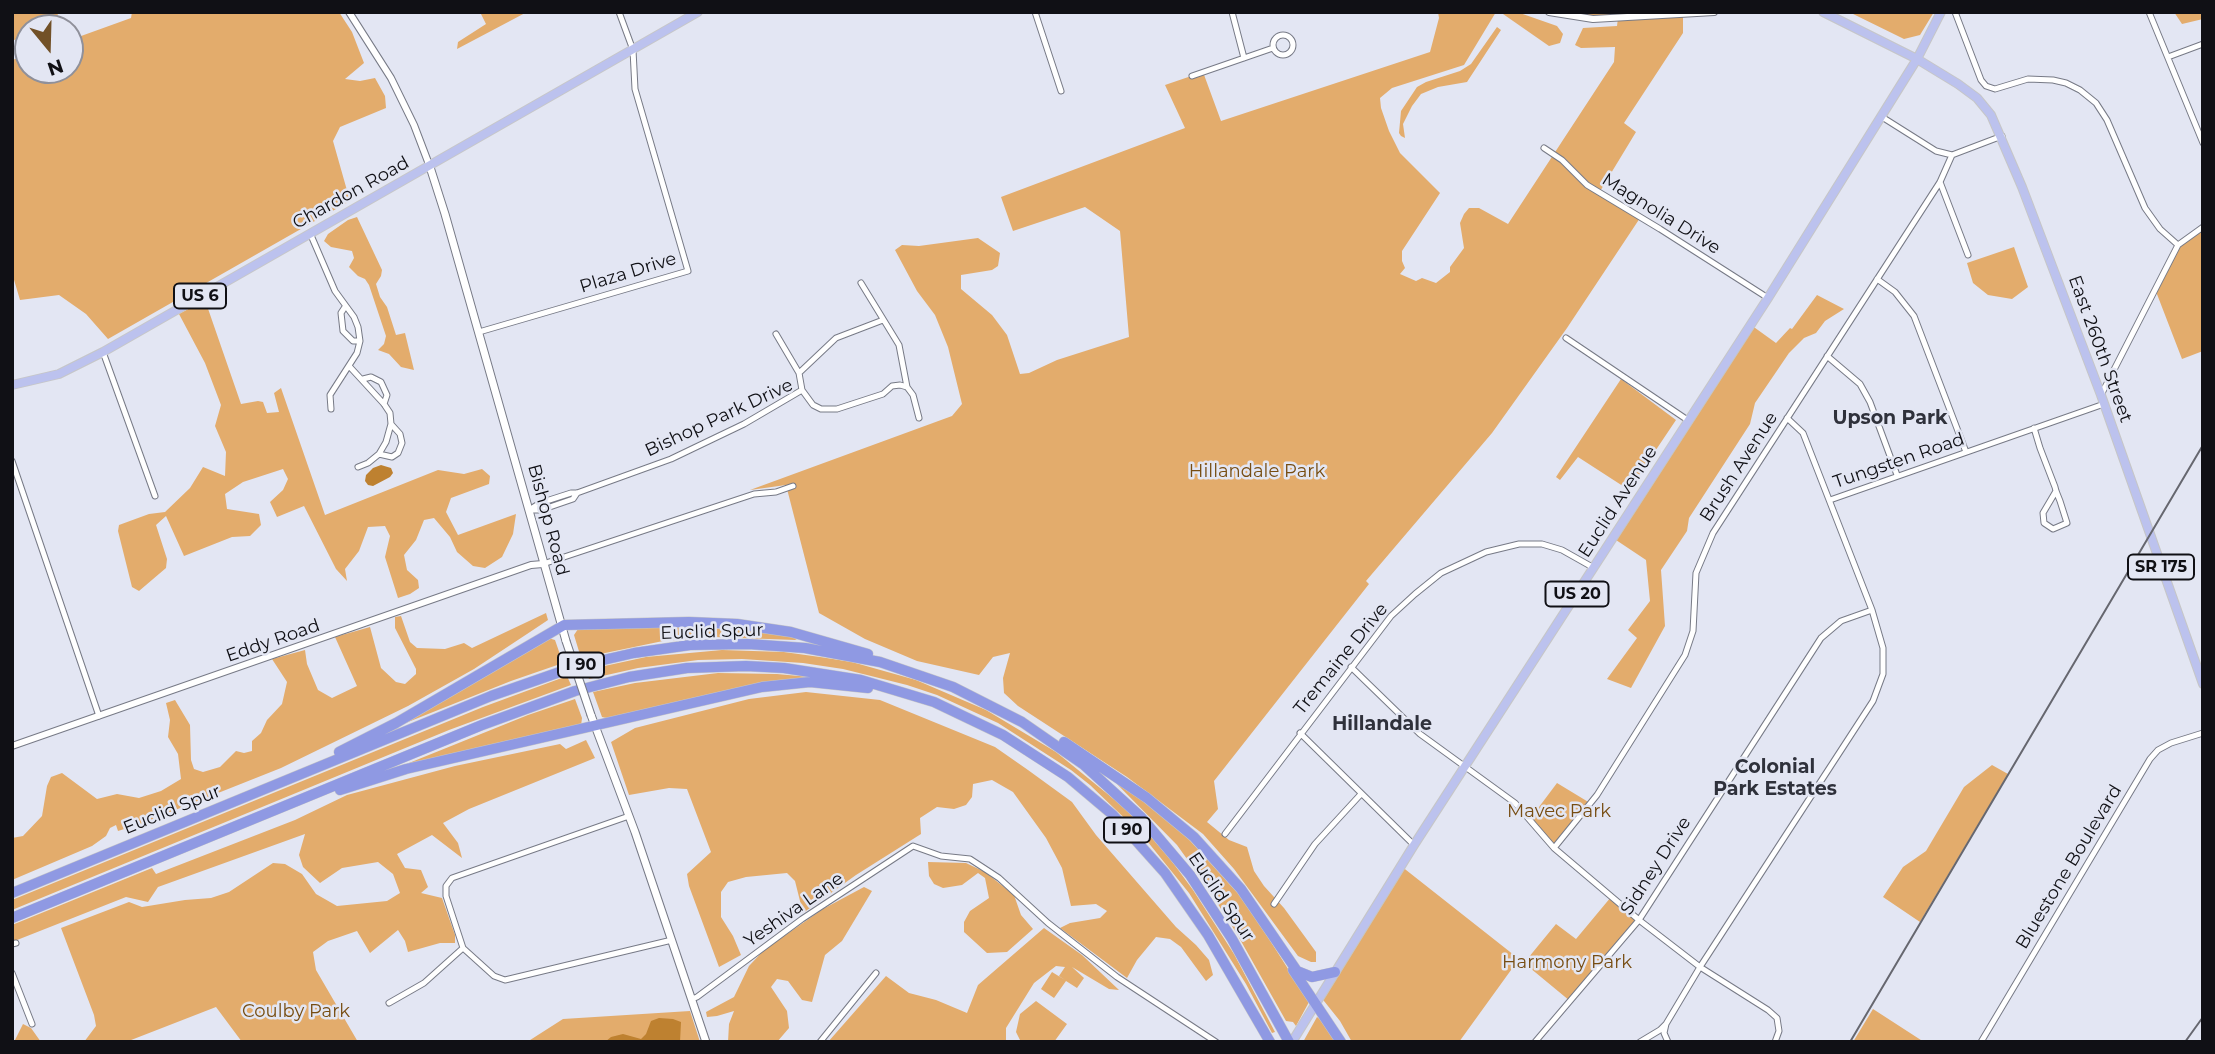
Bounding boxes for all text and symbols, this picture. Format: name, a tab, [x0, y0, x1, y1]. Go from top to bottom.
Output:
north arrow	[14, 14, 84, 84]
text: N	[44, 54, 66, 81]
street label: Chardon Road	[289, 152, 413, 234]
street label: Magnolia Drive	[1598, 169, 1724, 259]
street label: Plaza Drive	[577, 248, 679, 298]
street label: East 260th Street	[2063, 272, 2137, 426]
road number: US 6	[174, 284, 226, 308]
street label: Bishop Park Drive	[642, 374, 796, 462]
district label: Upson Park	[1832, 407, 1948, 429]
street label: Brush Avenue	[1695, 408, 1783, 526]
street label: Tungsten Road	[1831, 428, 1967, 494]
street label: Euclid Avenue	[1574, 442, 1662, 562]
park label: Hillandale Park	[1189, 461, 1325, 483]
street label: Bishop Road	[523, 462, 573, 578]
road number: SR 175	[2128, 554, 2194, 580]
road number: US 20	[1546, 582, 1608, 607]
street label: Tremaine Drive	[1289, 599, 1393, 719]
street label: Eddy Road	[223, 615, 323, 667]
street label: Euclid Spur	[660, 619, 764, 645]
road number: I 90	[558, 652, 604, 678]
district label: Hillandale	[1332, 713, 1432, 735]
district label: Colonial Park Estates	[1713, 756, 1837, 800]
street label: Euclid Spur	[120, 781, 224, 839]
street label: Bluestone Boulevard	[2011, 781, 2127, 953]
park label: Mavec Park	[1507, 801, 1611, 823]
street label: Sidney Drive	[1616, 813, 1696, 919]
road number: I 90	[1104, 818, 1150, 842]
street label: Euclid Spur	[1183, 848, 1259, 946]
street label: Yeshiva Lane	[740, 868, 848, 952]
park label: Harmony Park	[1502, 952, 1632, 974]
park label: Coulby Park	[242, 1001, 350, 1023]

